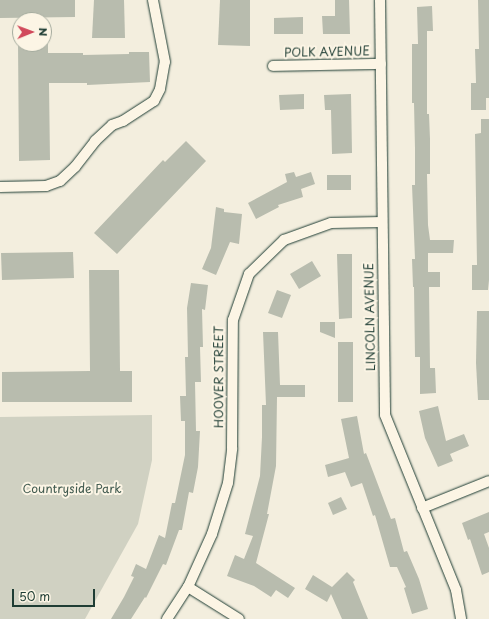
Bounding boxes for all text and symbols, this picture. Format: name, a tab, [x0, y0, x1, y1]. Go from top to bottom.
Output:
north arrow	[12, 12, 52, 52]
text: N	[35, 27, 52, 36]
street label: POLK AVENUE	[284, 44, 370, 60]
street label: LINCOLN AVENUE	[362, 263, 378, 371]
street label: HOOVER STREET	[212, 326, 226, 428]
park label: Countryside Park	[22, 482, 122, 496]
scale bar	[14, 581, 97, 607]
text: 50 m	[19, 587, 50, 605]

